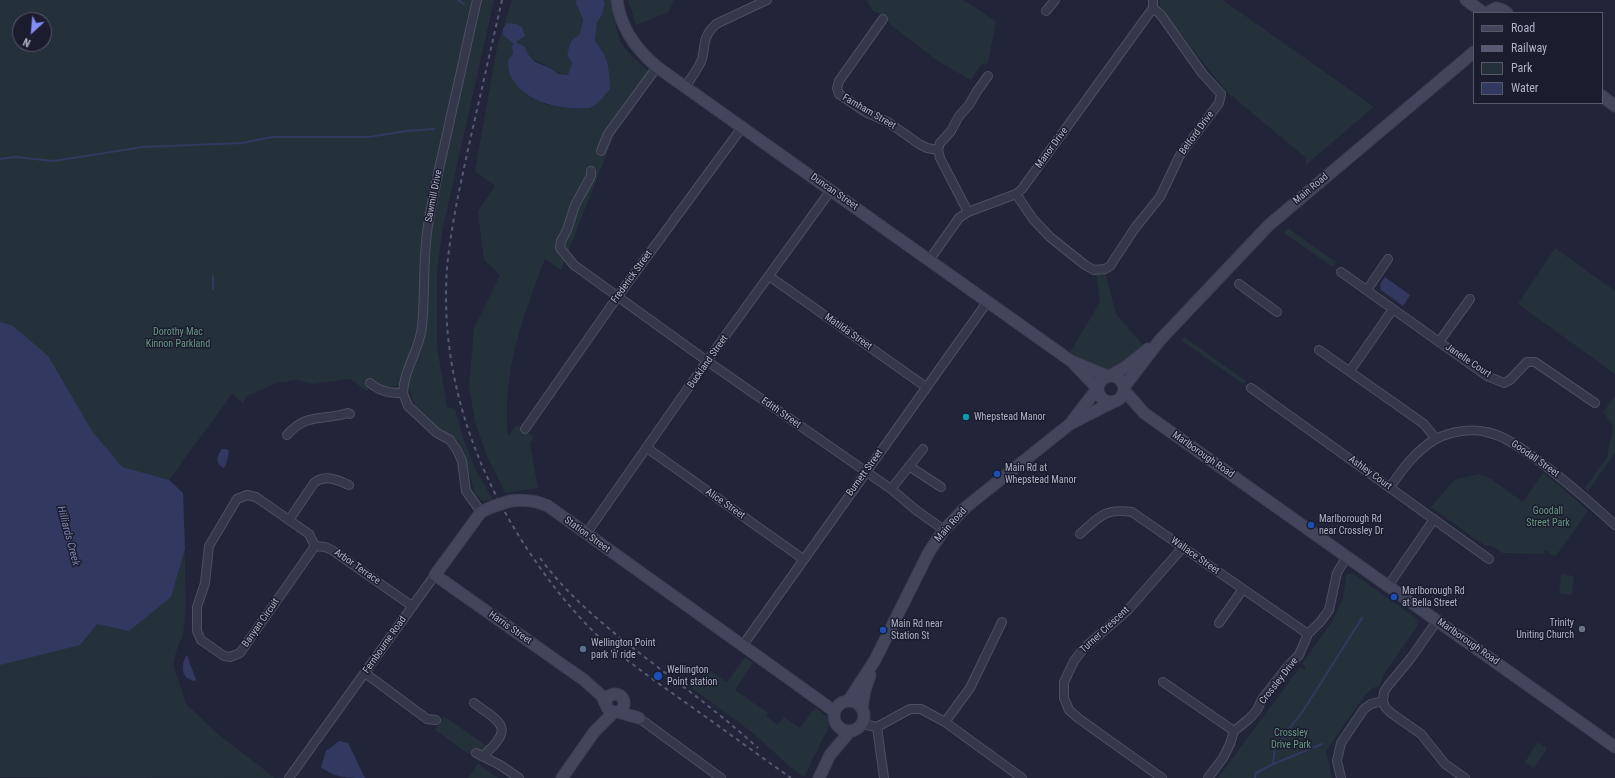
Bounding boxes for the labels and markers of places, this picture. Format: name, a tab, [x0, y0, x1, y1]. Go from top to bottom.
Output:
place label: Whepstead Manor	[974, 411, 1046, 423]
marker: Whepstead Manor	[961, 412, 971, 422]
place label: Main Rd at Whepstead Manor	[1005, 462, 1077, 486]
marker: Main Rd at Whepstead Manor	[992, 469, 1002, 479]
place label: Marlborough Rd near Crossley Dr	[1319, 513, 1384, 536]
marker: Marlborough Rd near Crossley Dr	[1306, 520, 1316, 530]
place label: Marlborough Rd at Bella Street	[1402, 585, 1465, 608]
marker: Marlborough Rd at Bella Street	[1389, 592, 1399, 602]
place label: Trinity Uniting Church	[1516, 617, 1574, 640]
place label: Main Rd near Station St	[891, 618, 943, 642]
marker: Trinity Uniting Church	[1577, 624, 1587, 634]
marker: Main Rd near Station St	[878, 625, 888, 635]
place label: Wellington Point park 'n' ride	[591, 637, 655, 660]
marker: Wellington Point park 'n' ride	[578, 644, 588, 654]
place label: Wellington Point station	[667, 664, 717, 688]
marker: Wellington Point station	[652, 670, 664, 682]

